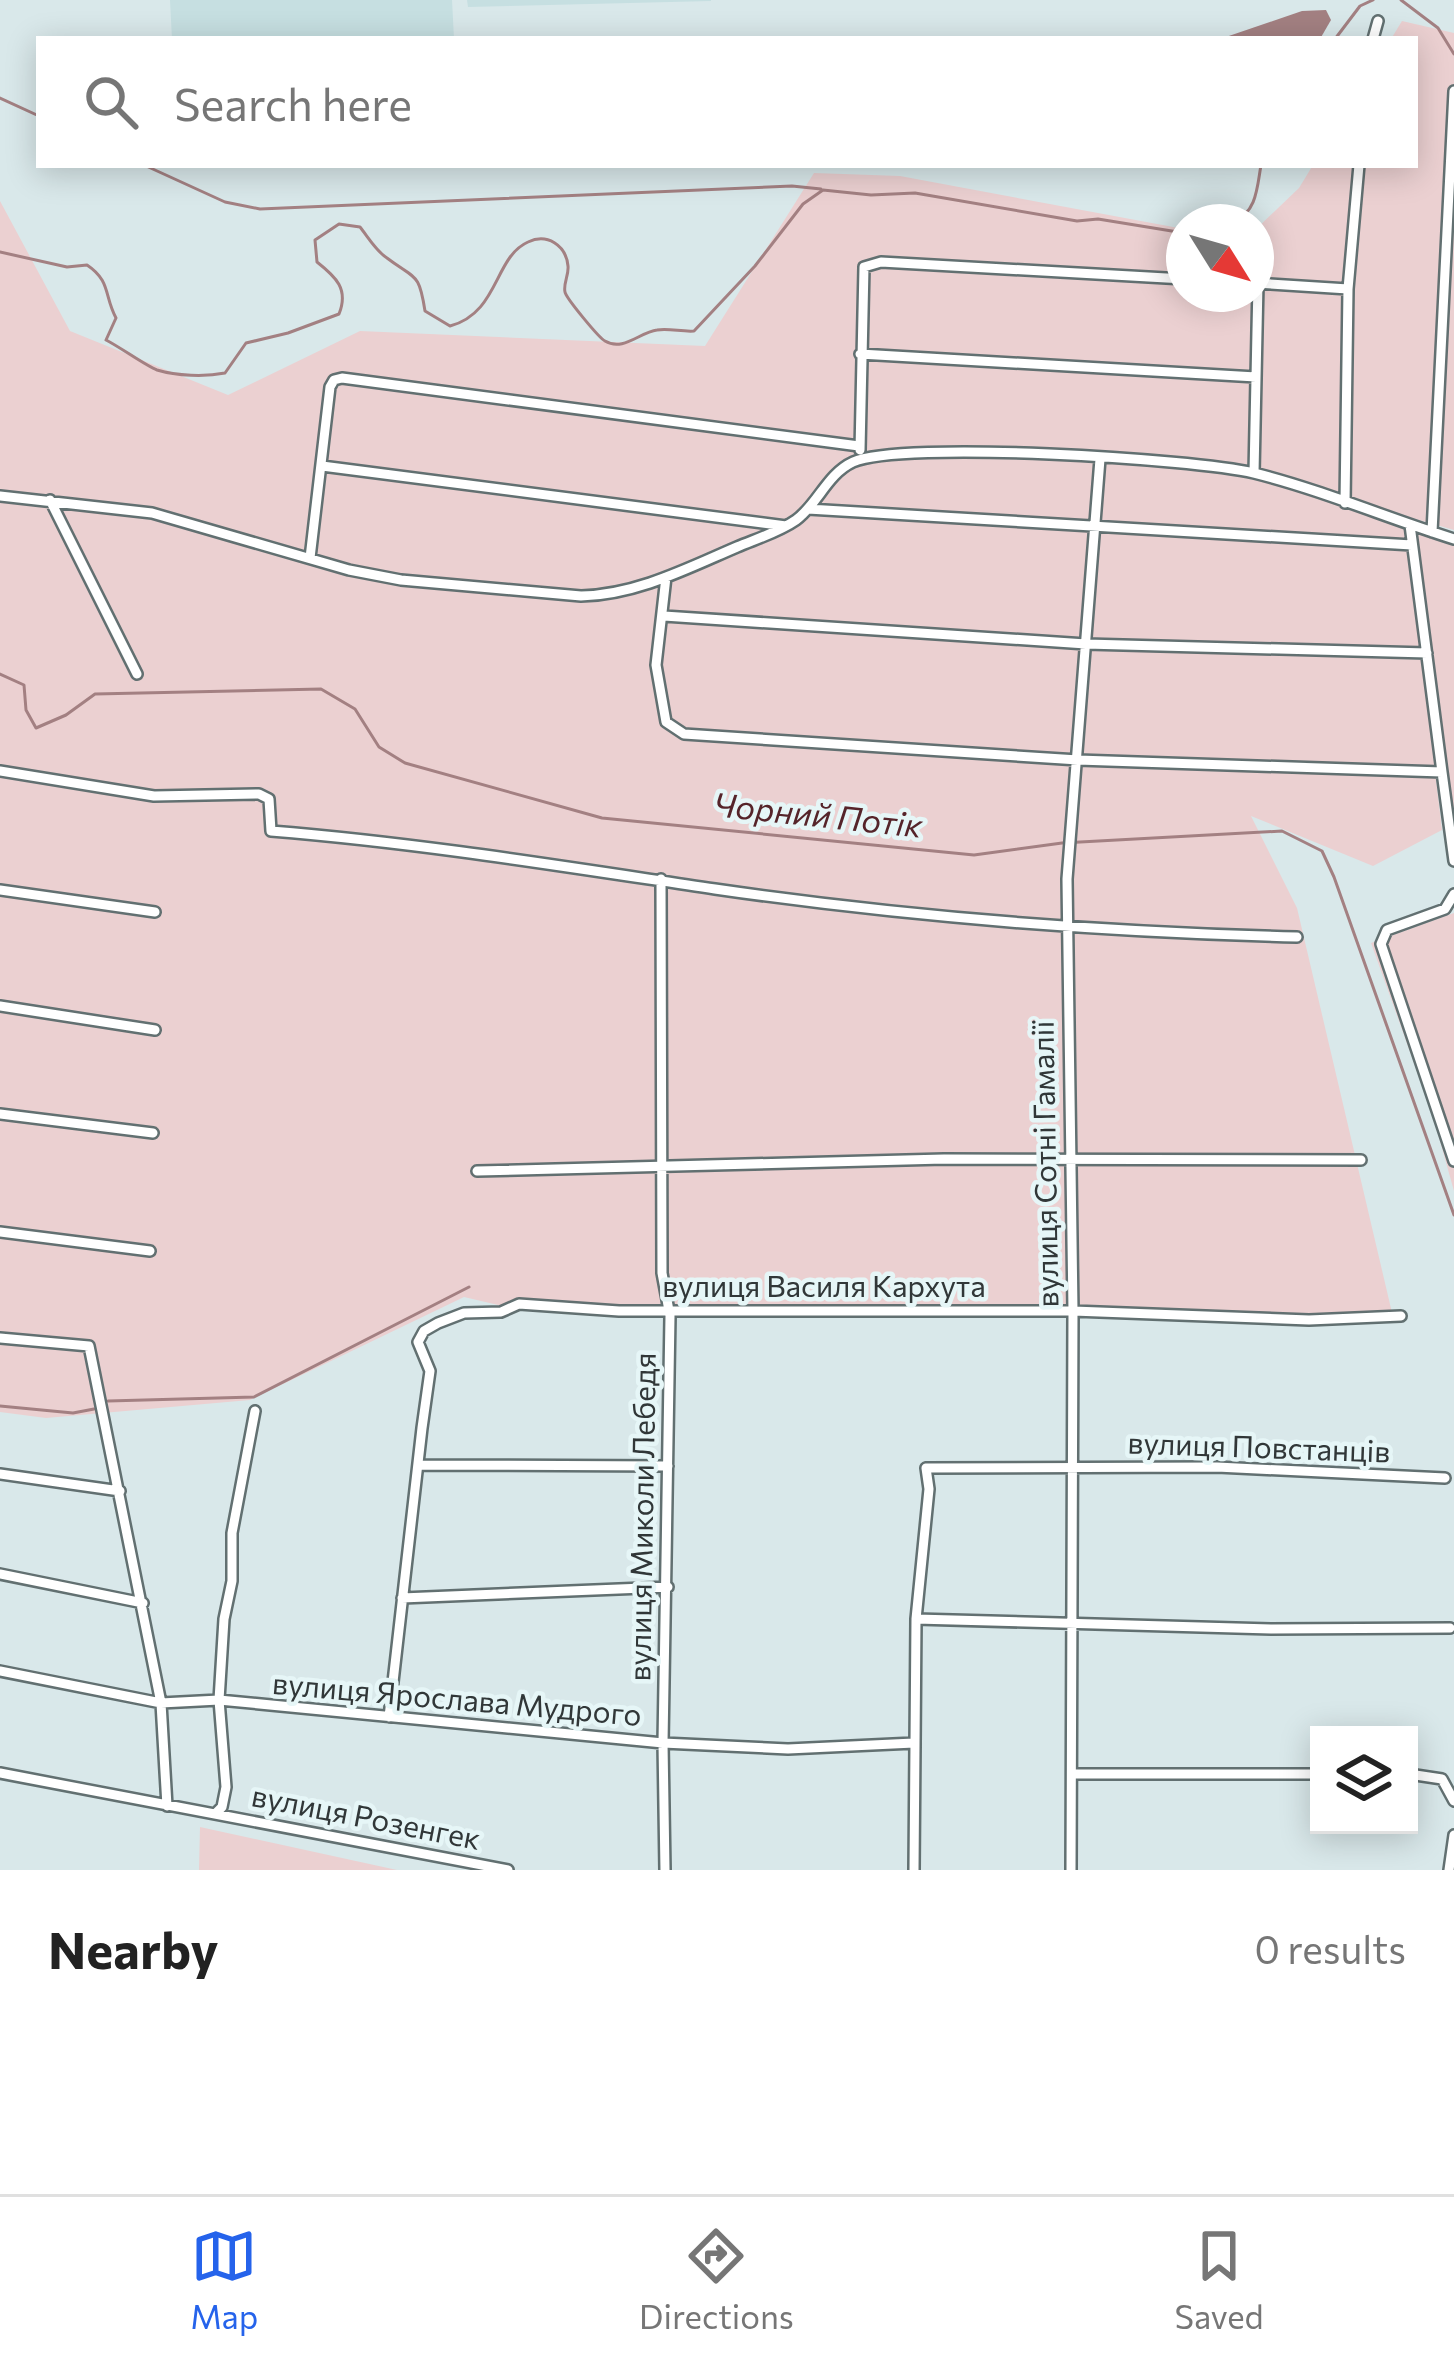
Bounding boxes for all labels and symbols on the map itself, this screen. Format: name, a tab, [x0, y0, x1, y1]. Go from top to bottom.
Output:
north arrow	[1166, 204, 1274, 312]
water label: Чорний Потік	[712, 782, 926, 845]
street label: вулиця Сотні Гамалії	[1022, 1019, 1064, 1308]
street label: вулиця Василя Кархута	[662, 1266, 986, 1303]
street label: вулиця Миколи Лебедя	[619, 1352, 662, 1682]
street label: вулиця Повстанців	[1127, 1422, 1391, 1469]
street label: вулиця Ярослава Мудрого	[271, 1663, 643, 1732]
street label: вулиця Розенгек	[249, 1775, 484, 1856]

